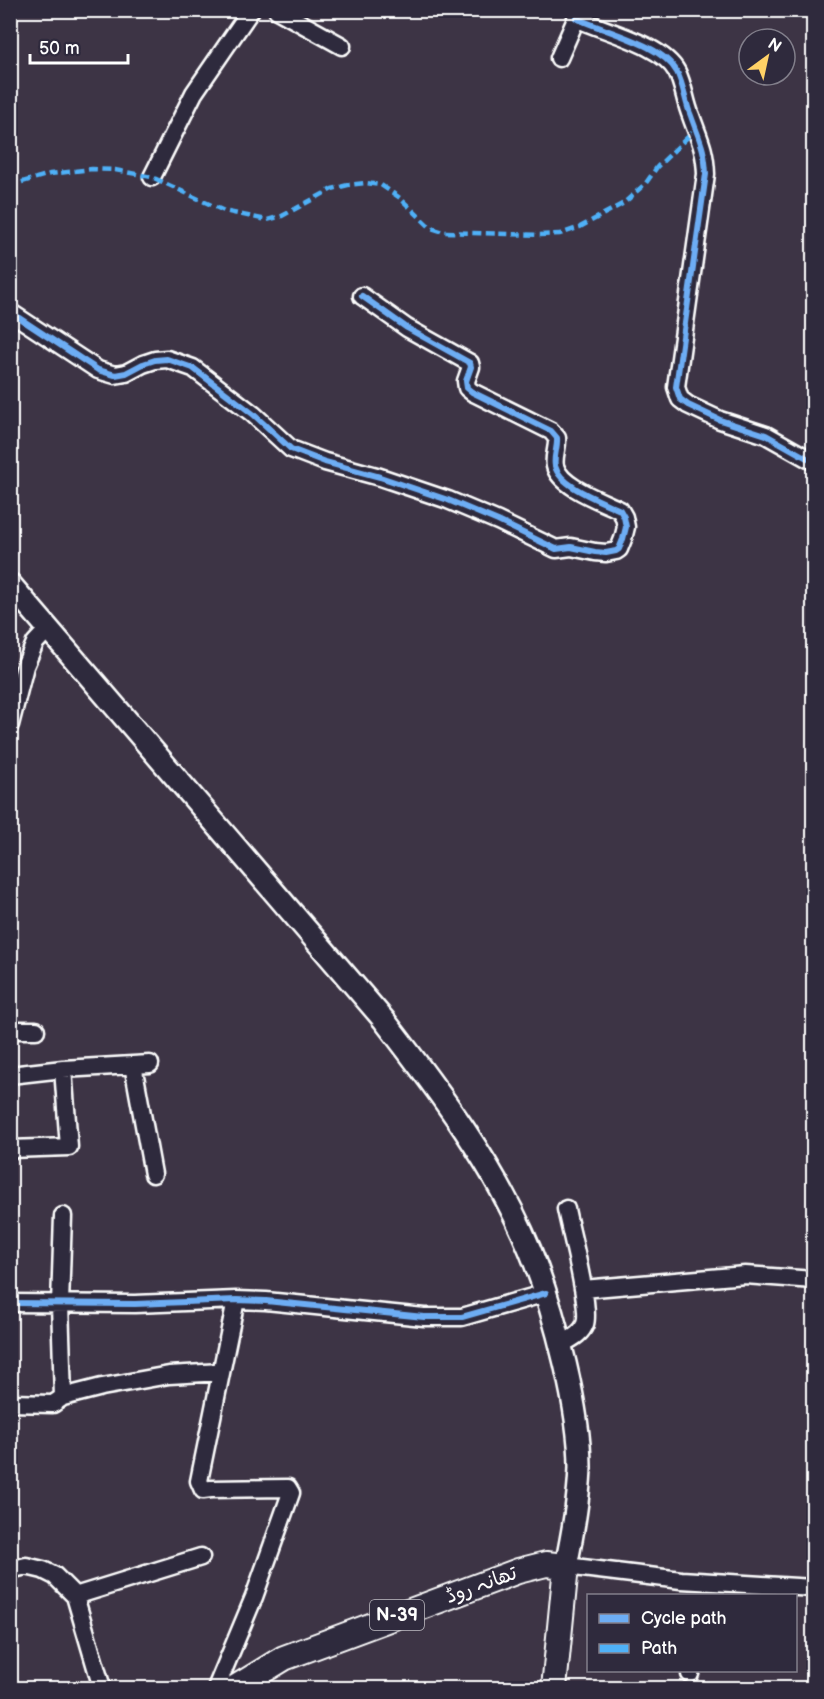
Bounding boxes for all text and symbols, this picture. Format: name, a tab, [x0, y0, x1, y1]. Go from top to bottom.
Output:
scale bar	[30, 27, 128, 65]
north arrow	[737, 27, 797, 87]
text: N	[764, 34, 785, 57]
text: 50 m	[39, 38, 80, 59]
street label: تھانہ روڈ	[442, 1561, 520, 1609]
legend	[587, 1594, 797, 1672]
road number: N-39	[370, 1600, 424, 1630]
text: Cycle path	[641, 1608, 727, 1629]
text: Path	[641, 1638, 677, 1659]

